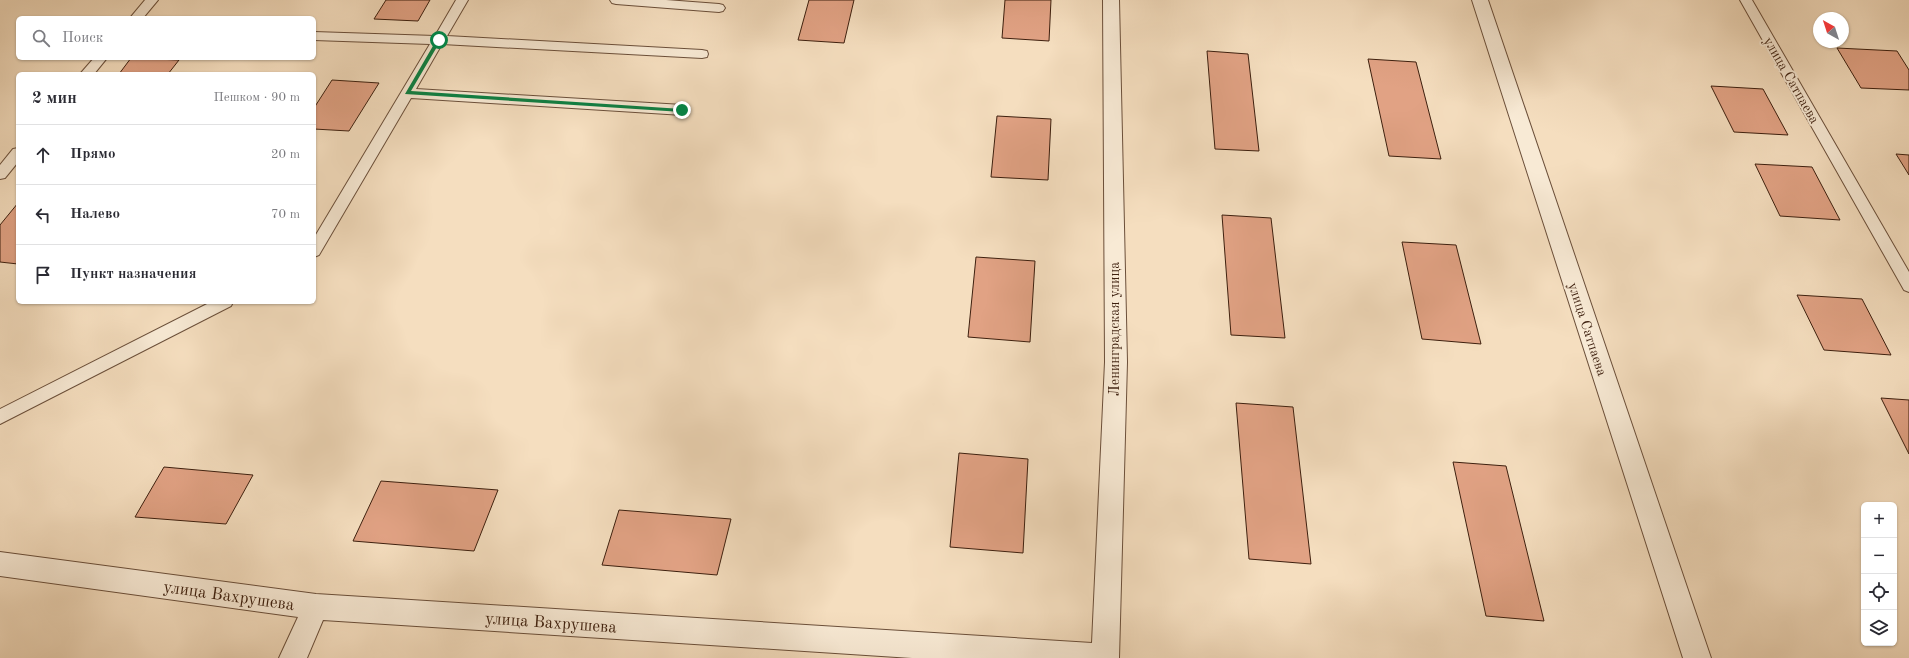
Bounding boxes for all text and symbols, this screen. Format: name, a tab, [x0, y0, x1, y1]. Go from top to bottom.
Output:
north arrow	[1813, 12, 1849, 48]
search box	[16, 16, 316, 60]
icon: search	[30, 27, 52, 49]
text: Поиск	[62, 31, 103, 46]
route start	[430, 31, 448, 49]
street label: улица Сатпаева	[1761, 35, 1822, 126]
text: 2 мин	[32, 90, 77, 107]
text: Пешком · 90 m	[213, 91, 300, 104]
route end	[673, 101, 691, 119]
icon: ahead	[32, 144, 54, 166]
text: Прямо	[70, 147, 116, 162]
text: 20 m	[271, 148, 300, 161]
icon: left	[32, 204, 54, 226]
text: Налево	[70, 207, 120, 222]
text: 70 m	[271, 208, 300, 221]
street label: Ленинградская улица	[1108, 262, 1122, 396]
icon: arrive	[32, 264, 54, 286]
text: Пункт назначения	[70, 267, 197, 282]
street label: улица Сатпаева	[1565, 281, 1609, 378]
map controls	[1861, 502, 1897, 646]
button: +	[1861, 502, 1897, 538]
button: −	[1861, 538, 1897, 574]
button: locate	[1861, 574, 1897, 610]
street label: улица Вахрушева	[162, 579, 296, 614]
street label: улица Вахрушева	[484, 610, 618, 637]
button: layers	[1861, 610, 1897, 646]

